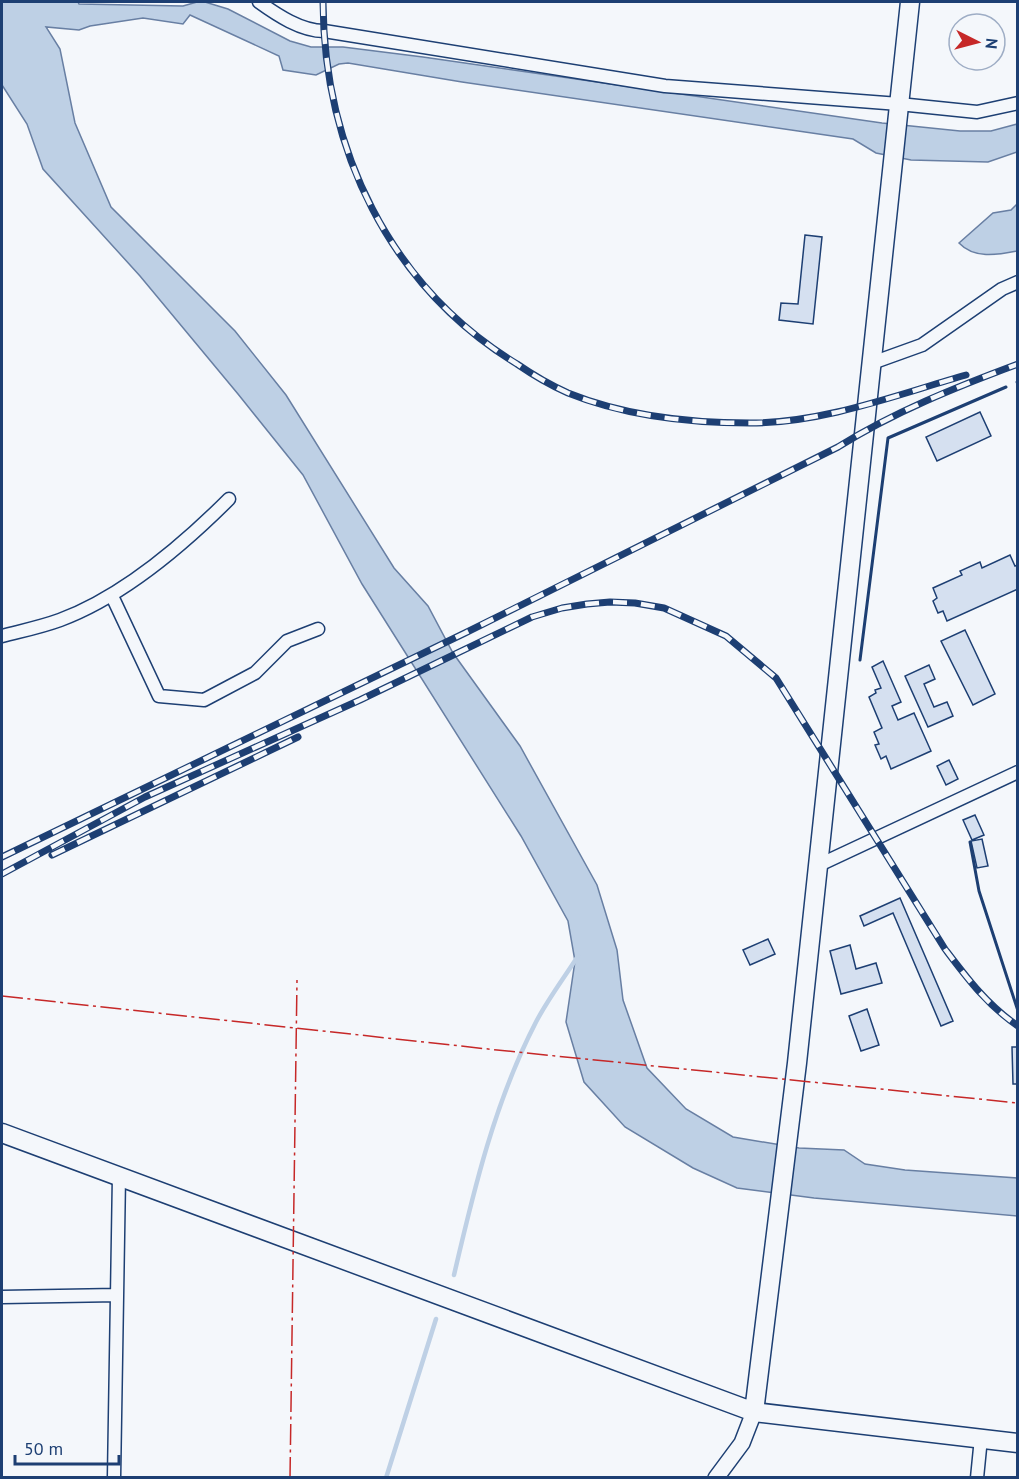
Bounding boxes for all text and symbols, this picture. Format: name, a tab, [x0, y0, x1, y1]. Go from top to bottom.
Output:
north arrow	[947, 12, 1007, 72]
text: N	[981, 37, 1002, 50]
scale bar	[15, 1428, 118, 1466]
text: 50 m	[24, 1437, 63, 1460]

